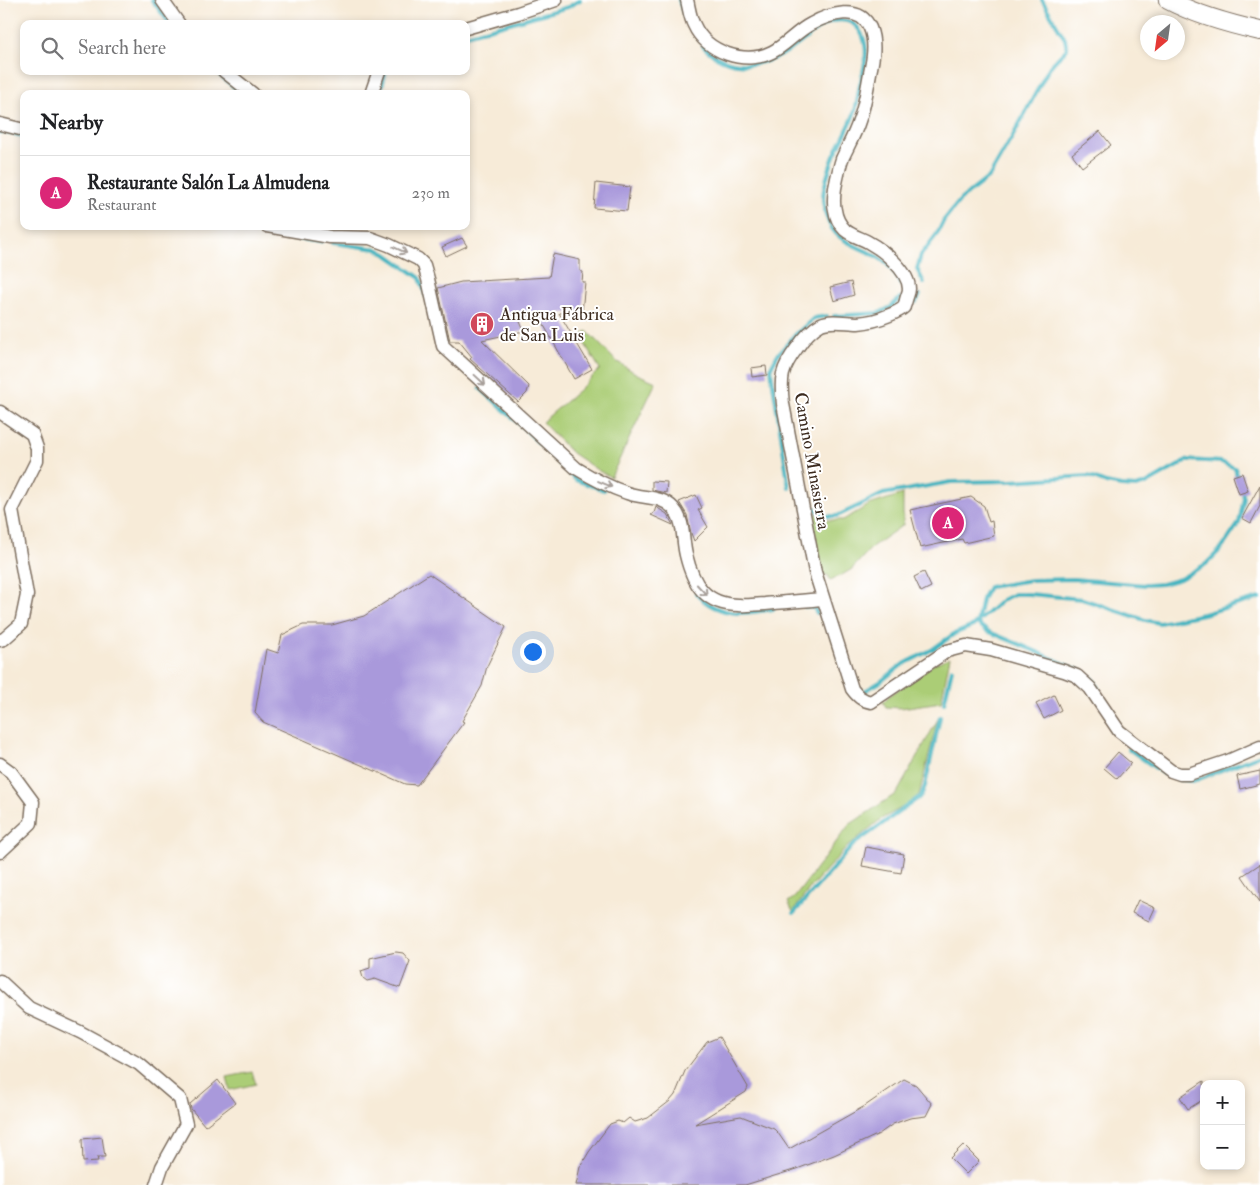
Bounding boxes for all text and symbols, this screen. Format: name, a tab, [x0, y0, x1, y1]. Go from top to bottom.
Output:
north arrow	[1140, 15, 1185, 60]
search box	[20, 20, 470, 75]
icon: search	[38, 34, 66, 62]
text: Search here	[78, 36, 166, 60]
text: Nearby	[40, 109, 103, 136]
text: Restaurante Salón La Almudena	[87, 171, 329, 195]
text: A	[51, 183, 61, 203]
text: 230 m	[412, 183, 450, 203]
text: Restaurant	[87, 195, 156, 215]
one-way arrow	[392, 246, 407, 255]
place label: Antigua Fábrica de San Luis	[499, 303, 614, 347]
building icon: Antigua Fábrica de San Luis	[469, 311, 495, 337]
one-way arrow	[474, 375, 487, 386]
street label: Camino Minasierra	[789, 391, 836, 532]
one-way arrow	[597, 481, 612, 490]
pin: A	[932, 504, 964, 542]
one-way arrow	[696, 583, 708, 596]
your location	[520, 639, 546, 665]
map controls	[1200, 1080, 1245, 1170]
button: +	[1200, 1080, 1245, 1125]
button: −	[1200, 1125, 1245, 1170]

